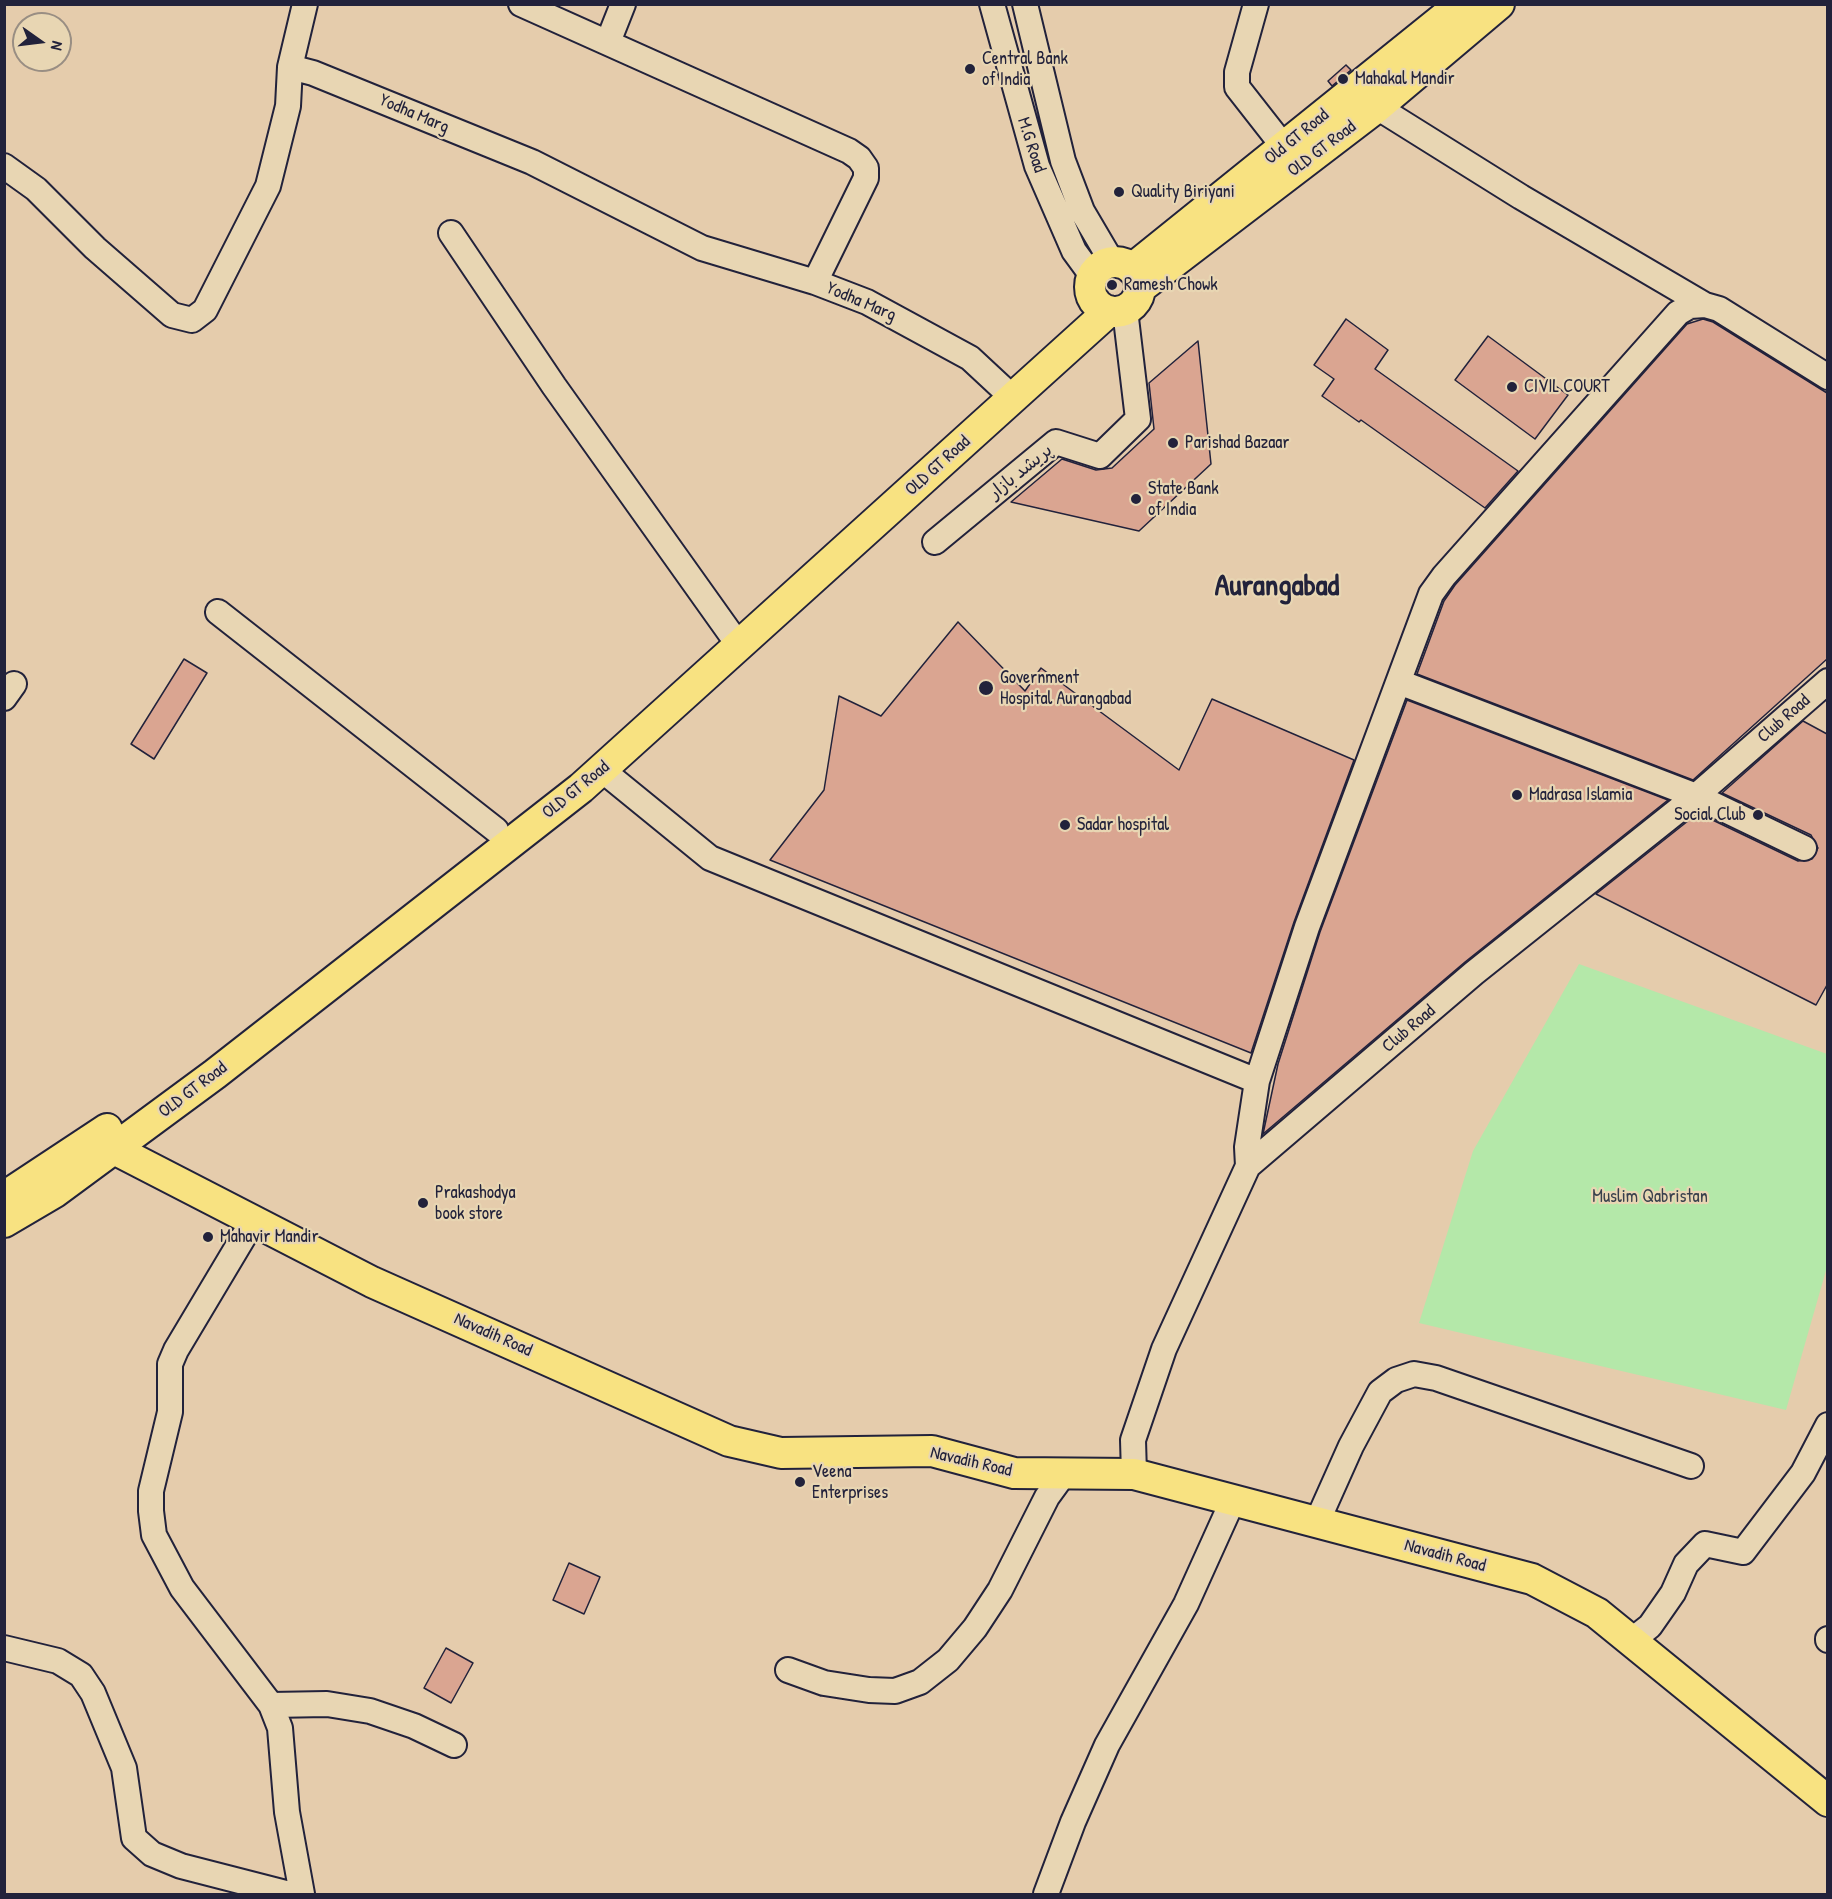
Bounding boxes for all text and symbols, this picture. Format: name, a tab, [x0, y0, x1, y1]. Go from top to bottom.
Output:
north arrow	[12, 12, 72, 72]
text: N	[46, 39, 69, 53]
place label: Central Bank of India	[982, 48, 1068, 90]
marker: Central Bank of India	[963, 62, 977, 76]
place label: Mahakal Mandir	[1355, 68, 1455, 90]
marker: Mahakal Mandir	[1336, 72, 1350, 86]
street label: Yodha Marg	[376, 90, 452, 138]
street label: Old GT Road	[1260, 104, 1334, 170]
street label: M.G Road	[1012, 115, 1050, 175]
street label: OLD GT Road	[1284, 116, 1360, 182]
place label: Quality Biriyani	[1131, 181, 1235, 203]
marker: Quality Biriyani	[1112, 185, 1126, 199]
place label: Ramesh Chowk	[1124, 274, 1218, 296]
street label: Yodha Marg	[823, 278, 899, 326]
marker: Ramesh Chowk	[1105, 278, 1119, 292]
place label: CIVIL COURT	[1524, 376, 1610, 398]
marker: CIVIL COURT	[1505, 380, 1519, 394]
street label: OLD GT Road	[901, 431, 975, 501]
place label: Parishad Bazaar	[1185, 432, 1289, 454]
marker: Parishad Bazaar	[1166, 436, 1180, 450]
street label: پریشد بازار	[985, 440, 1057, 504]
place label: State Bank of India	[1148, 478, 1219, 520]
marker: State Bank of India	[1129, 492, 1143, 506]
district label: Aurangabad	[1215, 569, 1339, 605]
place label: Government Hospital Aurangabad	[1000, 667, 1131, 710]
marker: Government Hospital Aurangabad	[977, 679, 995, 697]
street label: Club Road	[1753, 690, 1815, 748]
street label: OLD GT Road	[538, 756, 614, 824]
place label: Madrasa Islamia	[1529, 784, 1632, 806]
marker: Madrasa Islamia	[1510, 788, 1524, 802]
place label: Social Club	[1674, 804, 1746, 826]
marker: Social Club	[1751, 808, 1765, 822]
place label: Sadar hospital	[1077, 814, 1169, 836]
marker: Sadar hospital	[1058, 818, 1072, 832]
street label: Club Road	[1378, 1001, 1440, 1057]
street label: OLD GT Road	[155, 1057, 231, 1123]
place label: Prakashodya book store	[435, 1182, 516, 1224]
park label: Muslim Qabristan	[1592, 1186, 1708, 1208]
marker: Prakashodya book store	[416, 1196, 430, 1210]
place label: Mahavir Mandir	[220, 1226, 319, 1248]
marker: Mahavir Mandir	[201, 1230, 215, 1244]
street label: Navadih Road	[451, 1308, 535, 1362]
street label: Navadih Road	[928, 1442, 1014, 1482]
place label: Veena Enterprises	[812, 1461, 888, 1504]
marker: Veena Enterprises	[793, 1475, 807, 1489]
street label: Navadih Road	[1402, 1535, 1488, 1577]

